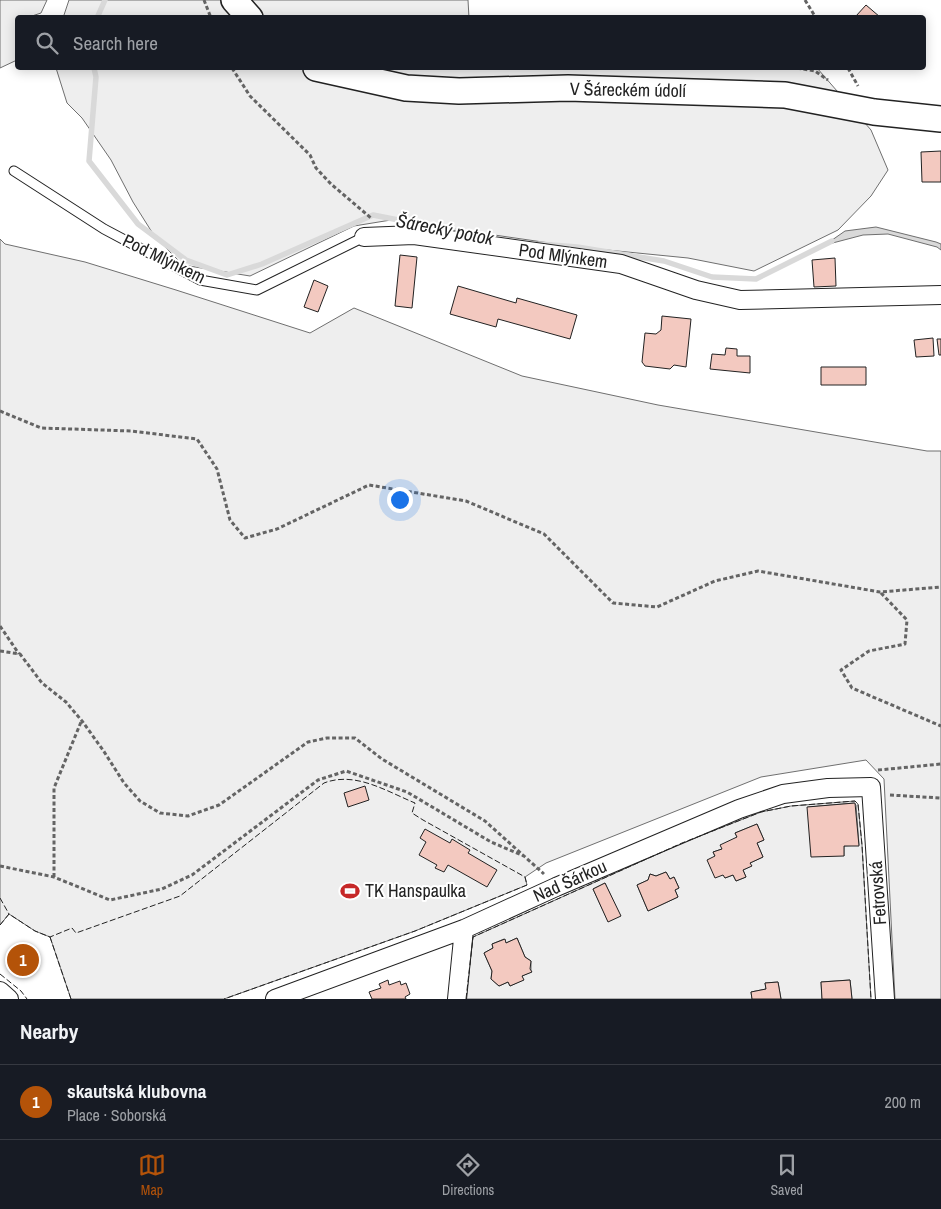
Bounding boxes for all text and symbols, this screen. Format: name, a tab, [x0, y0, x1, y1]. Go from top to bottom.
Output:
search box	[15, 15, 926, 70]
icon: search	[33, 29, 61, 57]
text: Search here	[73, 30, 158, 56]
street label: V Šáreckém údolí	[570, 76, 687, 103]
water label: Šárecký potok	[394, 207, 497, 251]
street label: Pod Mlýnkem	[119, 228, 210, 289]
street label: Pod Mlýnkem	[517, 237, 609, 274]
your location	[387, 487, 413, 513]
street label: Nad Šárkou	[529, 853, 610, 908]
street label: Fetrovská	[863, 860, 892, 926]
place label: TK Hanspaulka	[365, 878, 466, 903]
sports icon: TK Hanspaulka	[339, 880, 361, 902]
pin: 1	[7, 941, 39, 979]
text: Nearby	[20, 1017, 78, 1046]
text: skautská klubovna	[67, 1078, 206, 1104]
text: 1	[32, 1091, 40, 1113]
text: 200 m	[885, 1091, 921, 1113]
text: Place · Soborská	[67, 1104, 166, 1126]
tab: Map	[138, 1151, 166, 1199]
tab: Directions	[442, 1151, 494, 1199]
tab: Saved	[770, 1151, 803, 1199]

